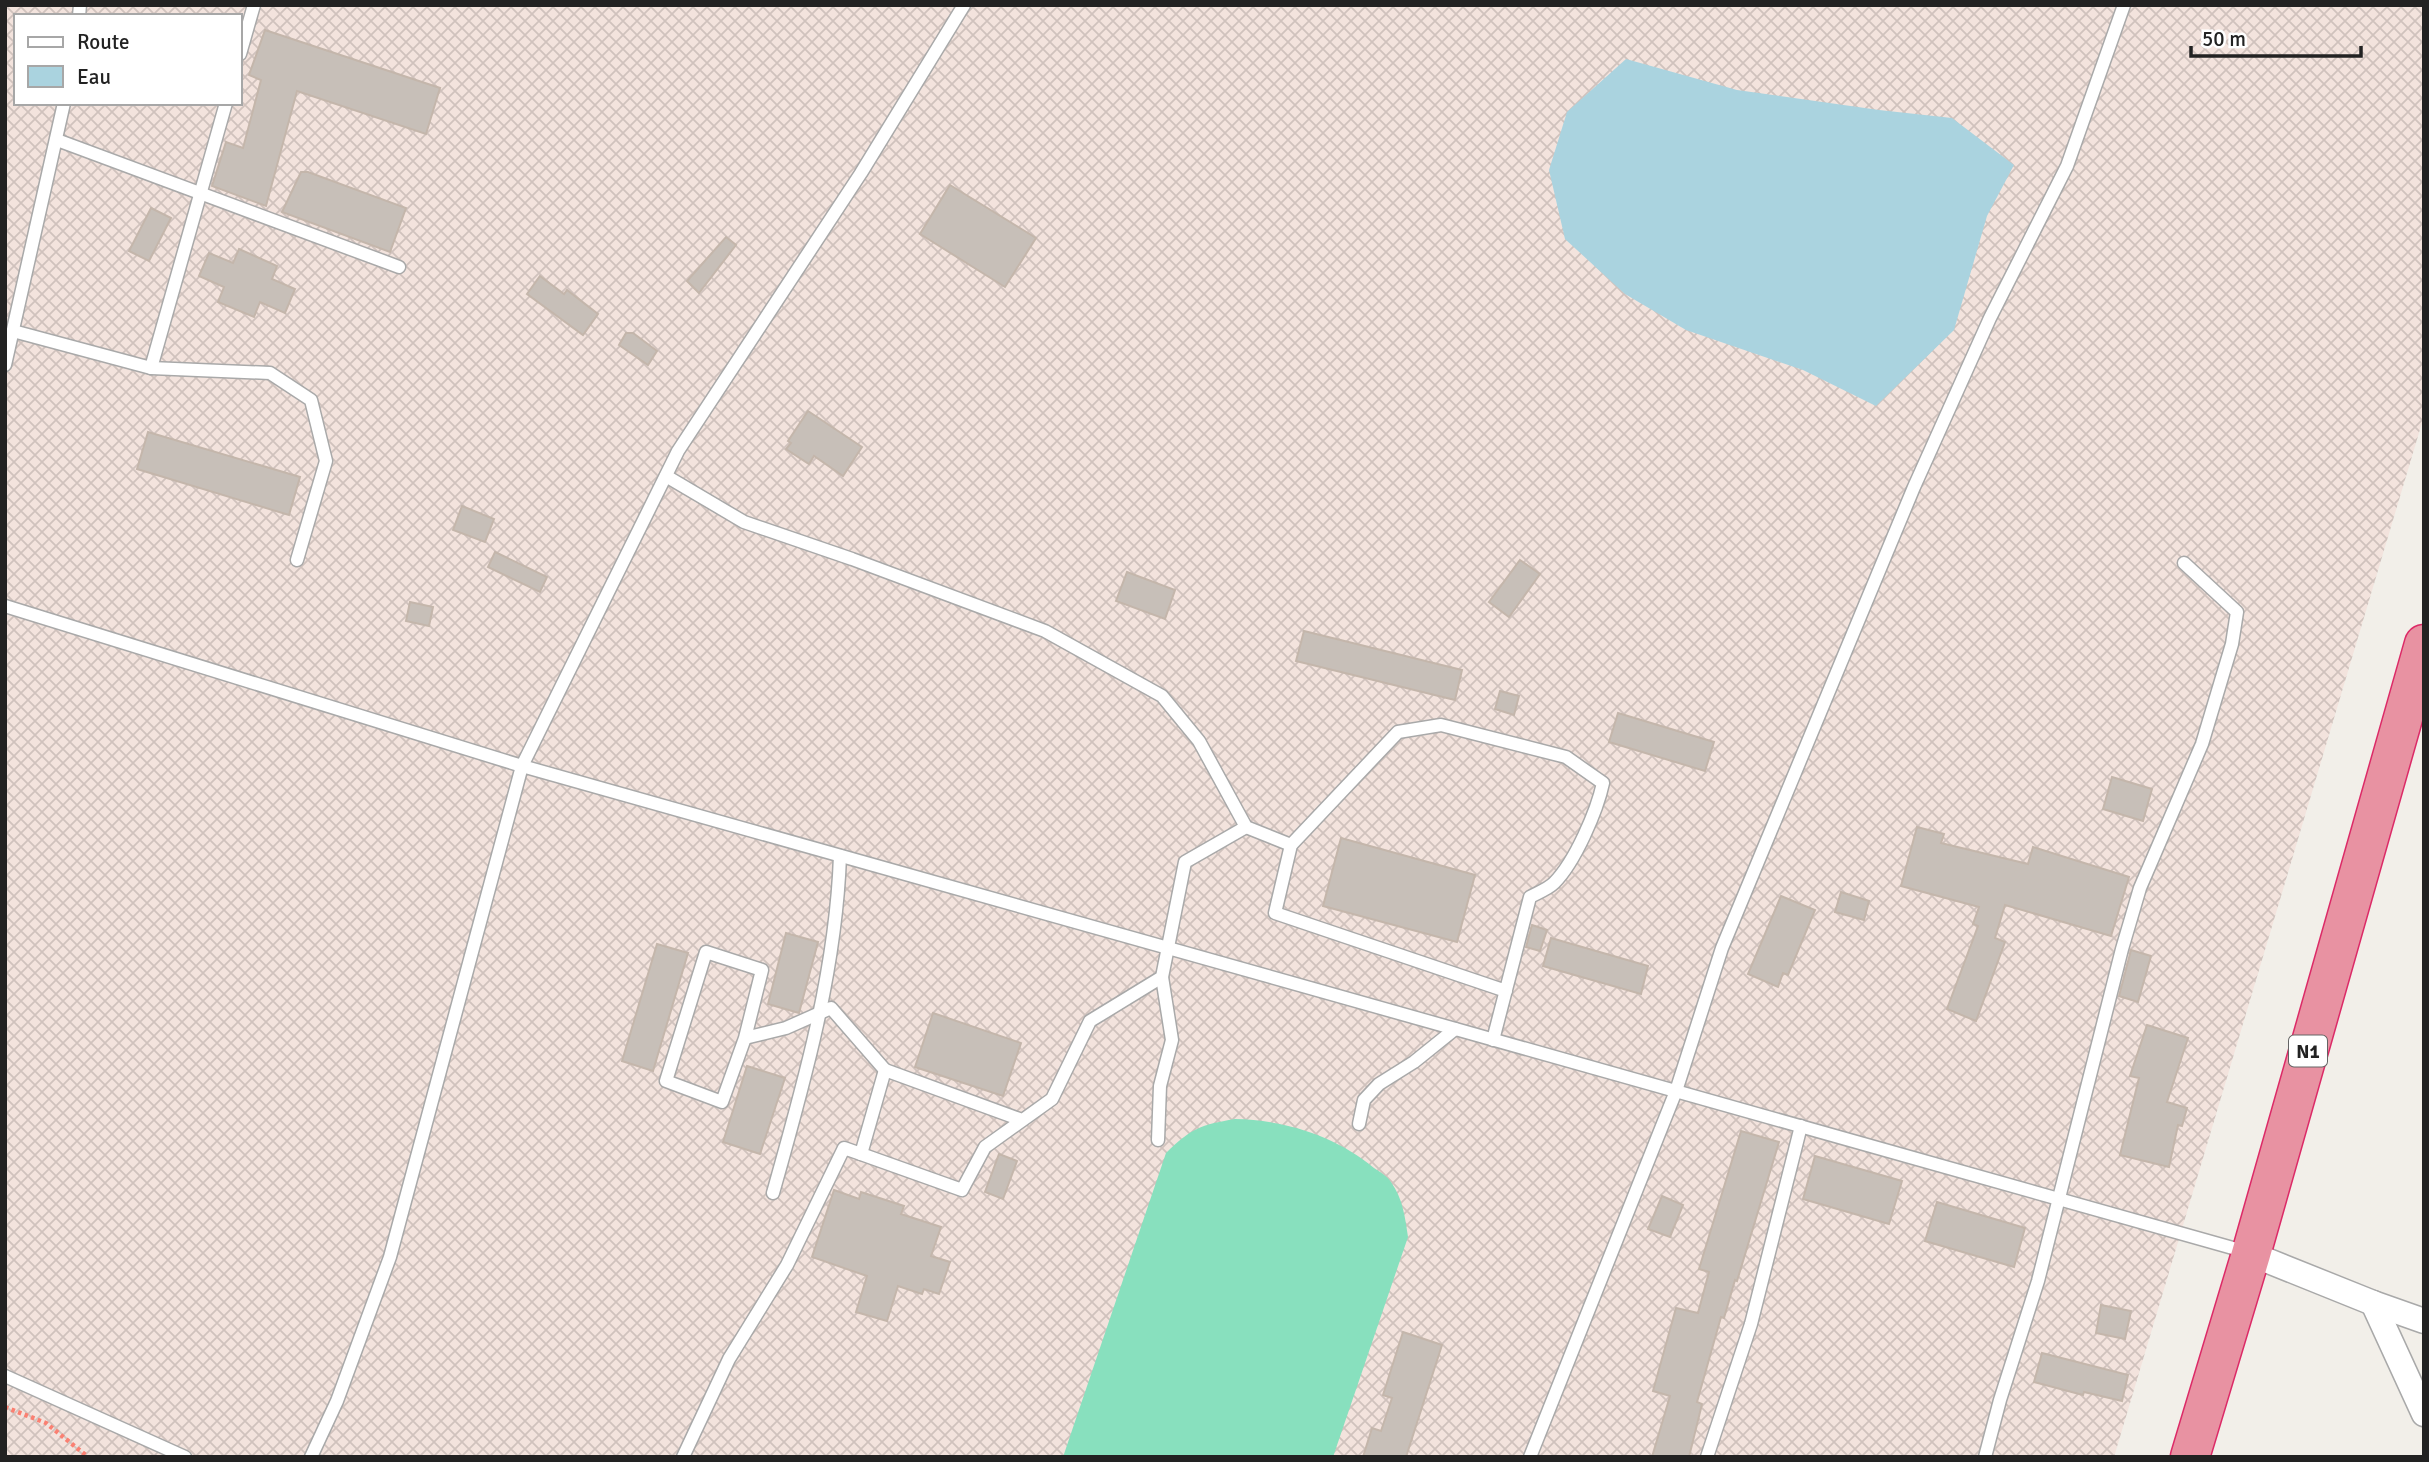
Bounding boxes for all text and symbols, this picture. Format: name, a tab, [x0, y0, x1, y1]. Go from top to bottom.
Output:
legend	[14, 14, 242, 105]
scale bar	[2191, 14, 2361, 58]
text: 50 m	[2202, 26, 2246, 52]
text: Route	[77, 29, 129, 55]
text: Eau	[77, 64, 111, 90]
road number: N1	[2289, 1036, 2327, 1066]

